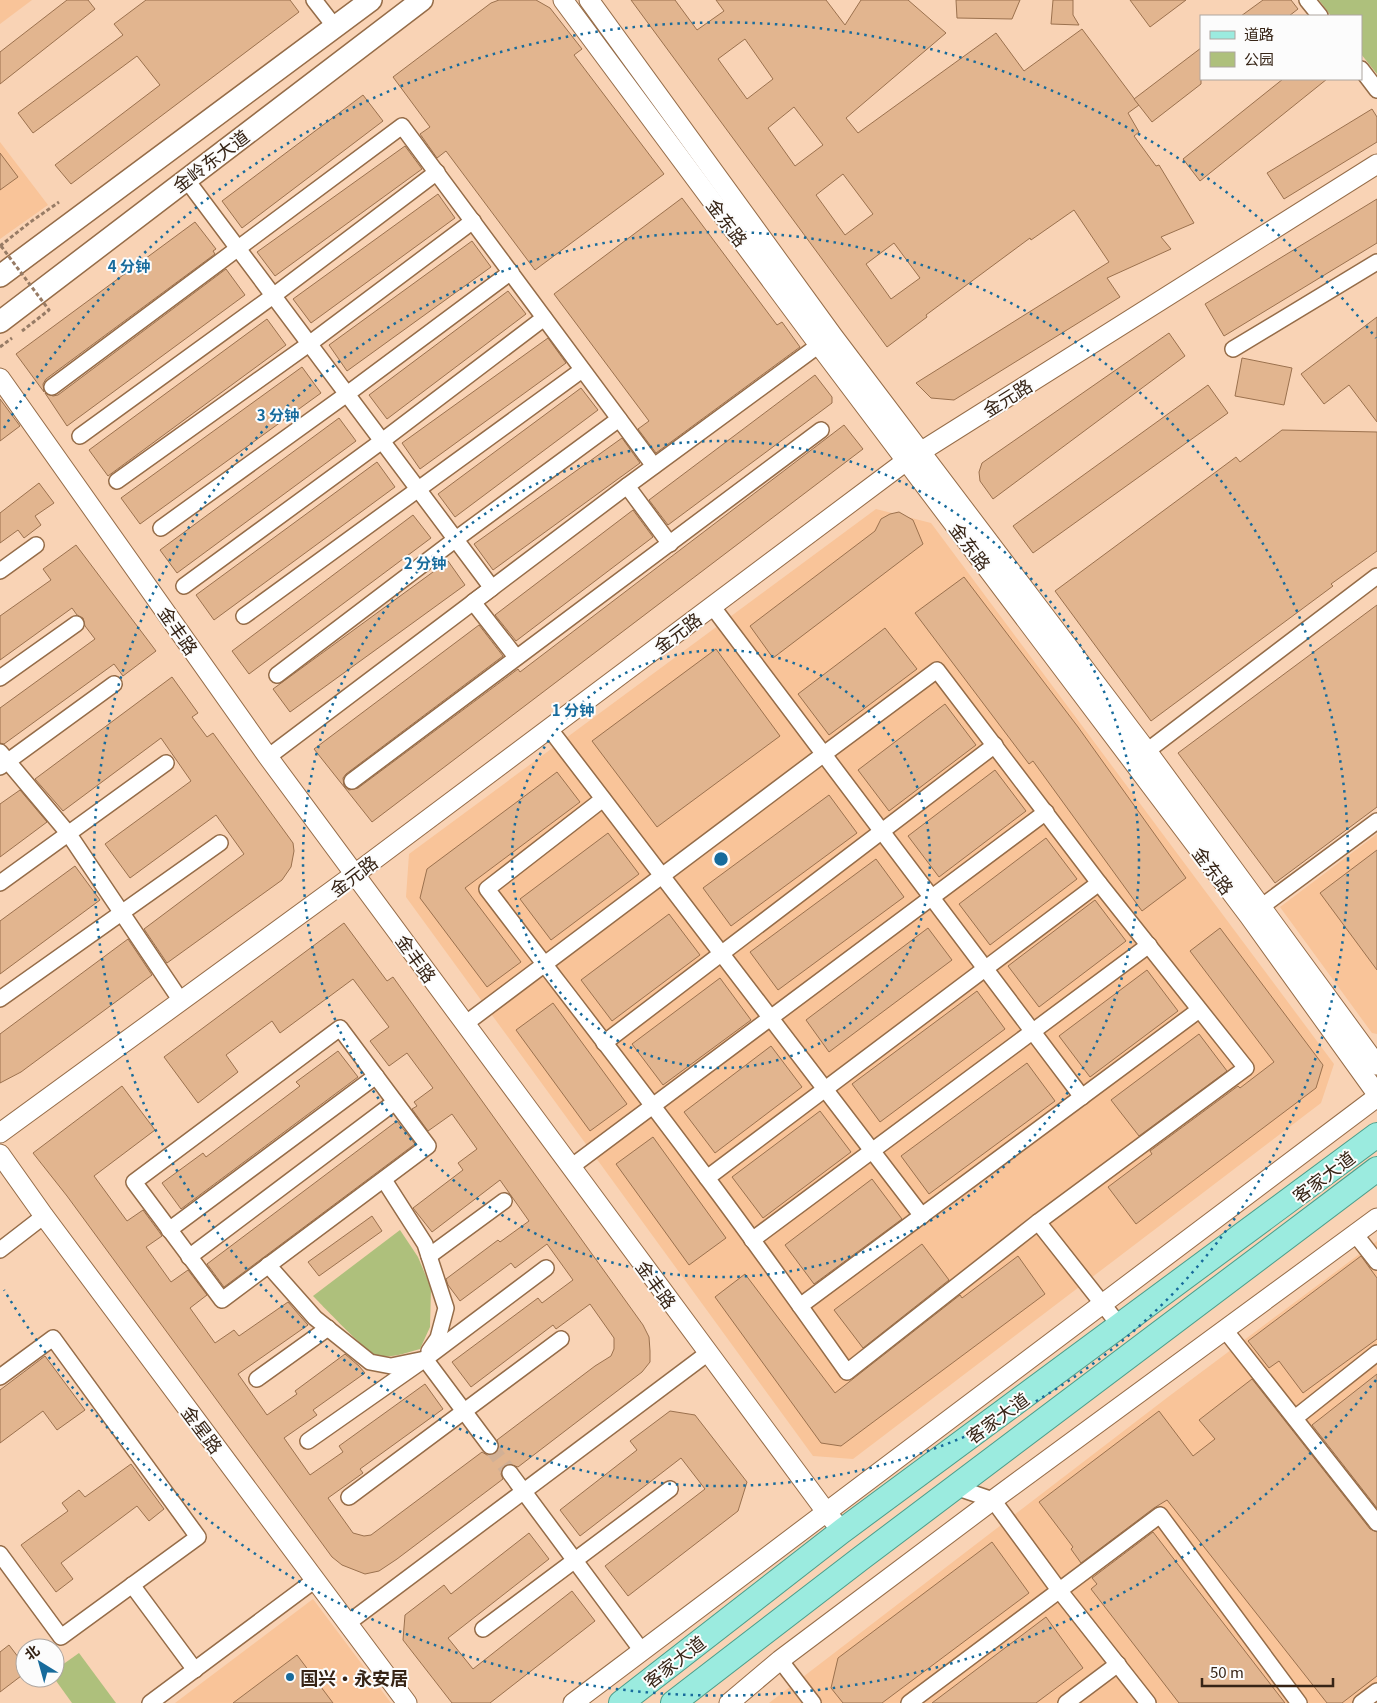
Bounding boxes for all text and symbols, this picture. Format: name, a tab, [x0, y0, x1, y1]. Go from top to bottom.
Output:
legend	[1200, 15, 1362, 80]
text: 道路	[1244, 23, 1274, 44]
text: 公园	[1244, 48, 1274, 69]
street label: 金岭东大道	[166, 123, 254, 197]
street label: 金东路	[701, 193, 755, 251]
text: 4 分钟	[108, 255, 150, 276]
street label: 金元路	[977, 372, 1037, 422]
text: 3 分钟	[257, 404, 299, 425]
street label: 金东路	[944, 517, 998, 575]
text: 2 分钟	[404, 552, 446, 573]
street label: 金丰路	[153, 600, 205, 660]
street label: 金元路	[648, 605, 706, 659]
text: 1 分钟	[552, 699, 594, 720]
street label: 金东路	[1187, 841, 1241, 899]
street label: 金元路	[324, 848, 382, 902]
centre of rings	[712, 850, 730, 868]
street label: 金丰路	[391, 929, 443, 987]
street label: 客家大道	[1286, 1144, 1360, 1208]
street label: 金丰路	[631, 1255, 683, 1313]
street label: 客家大道	[960, 1385, 1034, 1449]
street label: 金星路	[176, 1400, 230, 1458]
street label: 客家大道	[638, 1629, 710, 1693]
north arrow	[15, 1638, 65, 1688]
text: 北	[20, 1640, 43, 1664]
scale bar	[1202, 1656, 1333, 1688]
text: 50 m	[1210, 1661, 1244, 1682]
place label: 国兴·永安居	[300, 1664, 408, 1690]
marker: 国兴·永安居	[284, 1671, 296, 1683]

